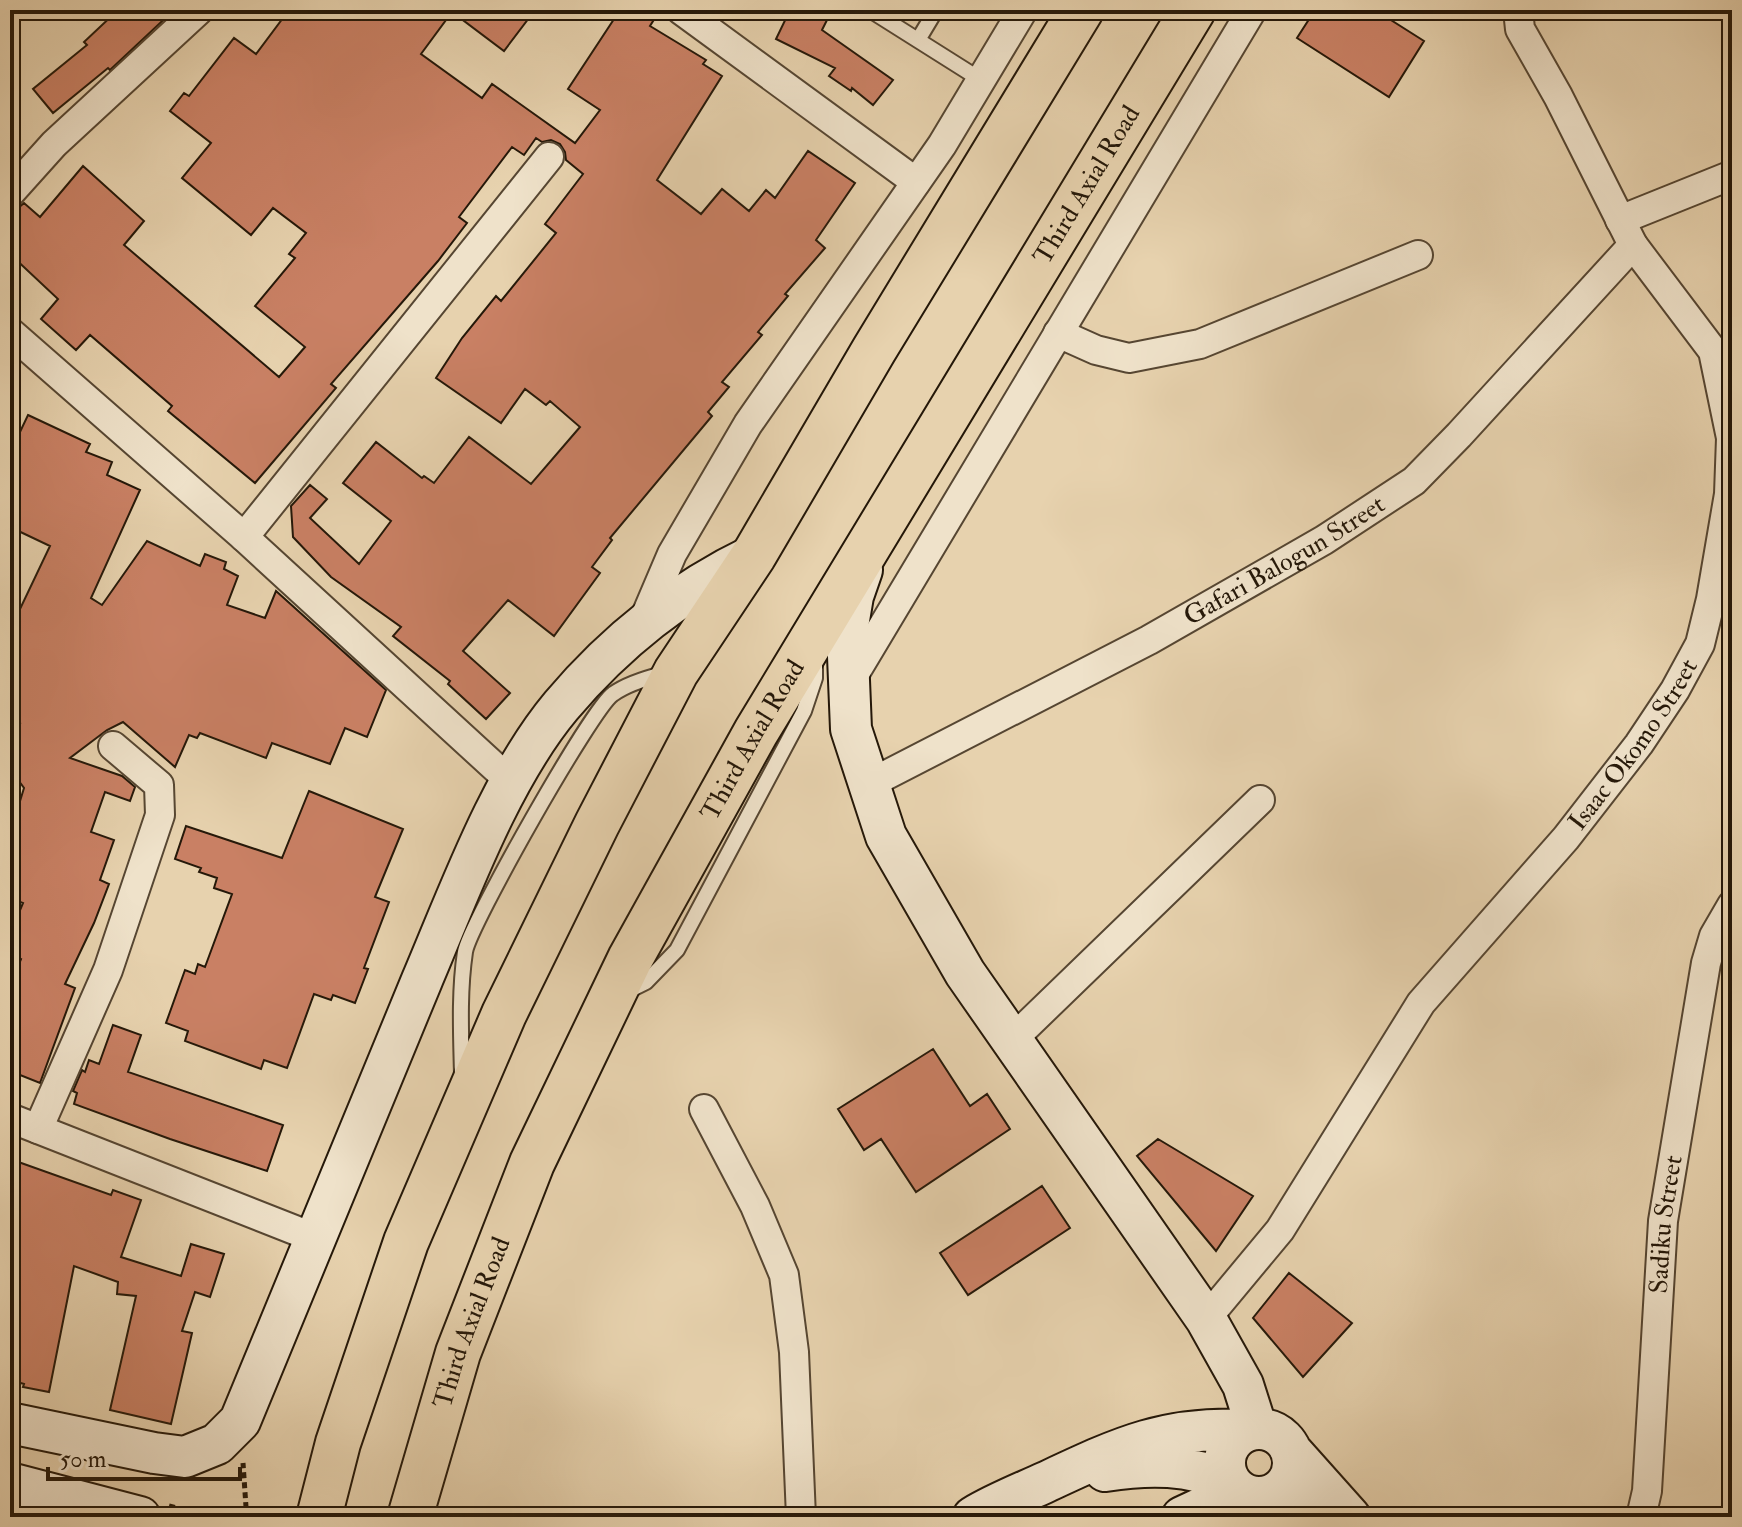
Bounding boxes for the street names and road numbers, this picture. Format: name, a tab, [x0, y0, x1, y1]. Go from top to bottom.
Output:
street label: Third Axial Road	[1027, 100, 1147, 270]
street label: Gafari Balogun Street	[1178, 488, 1391, 633]
street label: Isaac Okomo Street	[1562, 653, 1705, 837]
street label: Third Axial Road	[694, 654, 812, 826]
street label: Sadiku Street	[1643, 1153, 1690, 1294]
street label: Third Axial Road	[427, 1232, 518, 1412]

